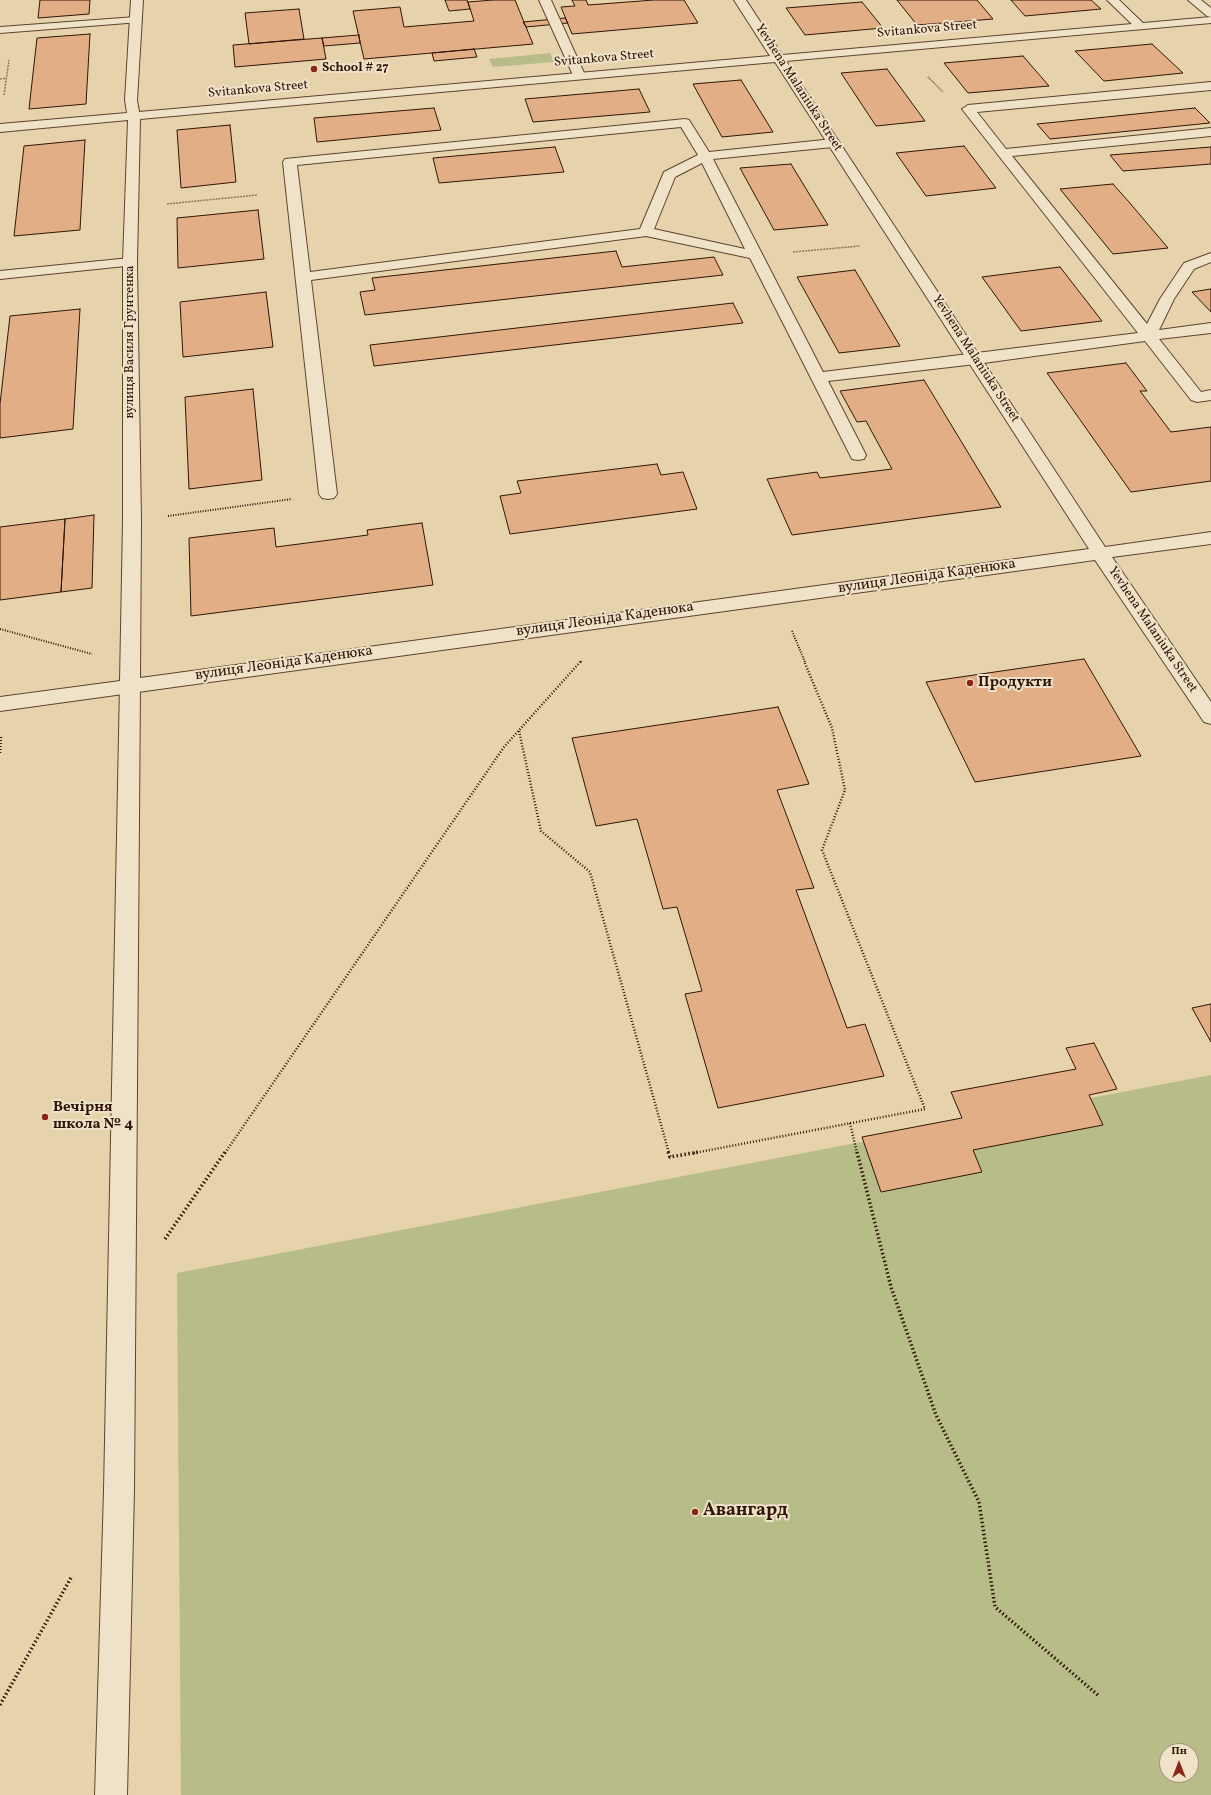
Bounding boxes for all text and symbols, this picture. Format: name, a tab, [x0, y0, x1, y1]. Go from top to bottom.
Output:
street label: Svitankova Street	[876, 18, 978, 42]
street label: Yevhena Malaniuka Street	[751, 21, 845, 155]
street label: Svitankova Street	[553, 47, 655, 71]
place label: School # 27	[322, 61, 389, 77]
marker: School # 27	[309, 64, 319, 74]
street label: Svitankova Street	[207, 78, 309, 102]
street label: вулиця Василя Грунтенка	[123, 266, 139, 418]
street label: Yevhena Malaniuka Street	[928, 292, 1022, 426]
street label: вулиця Леоніда Каденюка	[837, 556, 1017, 598]
street label: Yevhena Malaniuka Street	[1104, 564, 1200, 696]
street label: вулиця Леоніда Каденюка	[515, 599, 695, 641]
street label: вулиця Леоніда Каденюка	[194, 643, 374, 685]
place label: Продукти	[978, 674, 1052, 692]
marker: Продукти	[965, 678, 975, 688]
place label: Вечірня школа № 4	[53, 1099, 133, 1134]
marker: Вечірня школа № 4	[40, 1112, 50, 1122]
place label: Авангард	[703, 1501, 788, 1523]
marker: Авангард	[690, 1507, 700, 1517]
north arrow	[1159, 1743, 1199, 1783]
text: Пн	[1171, 1744, 1187, 1759]

